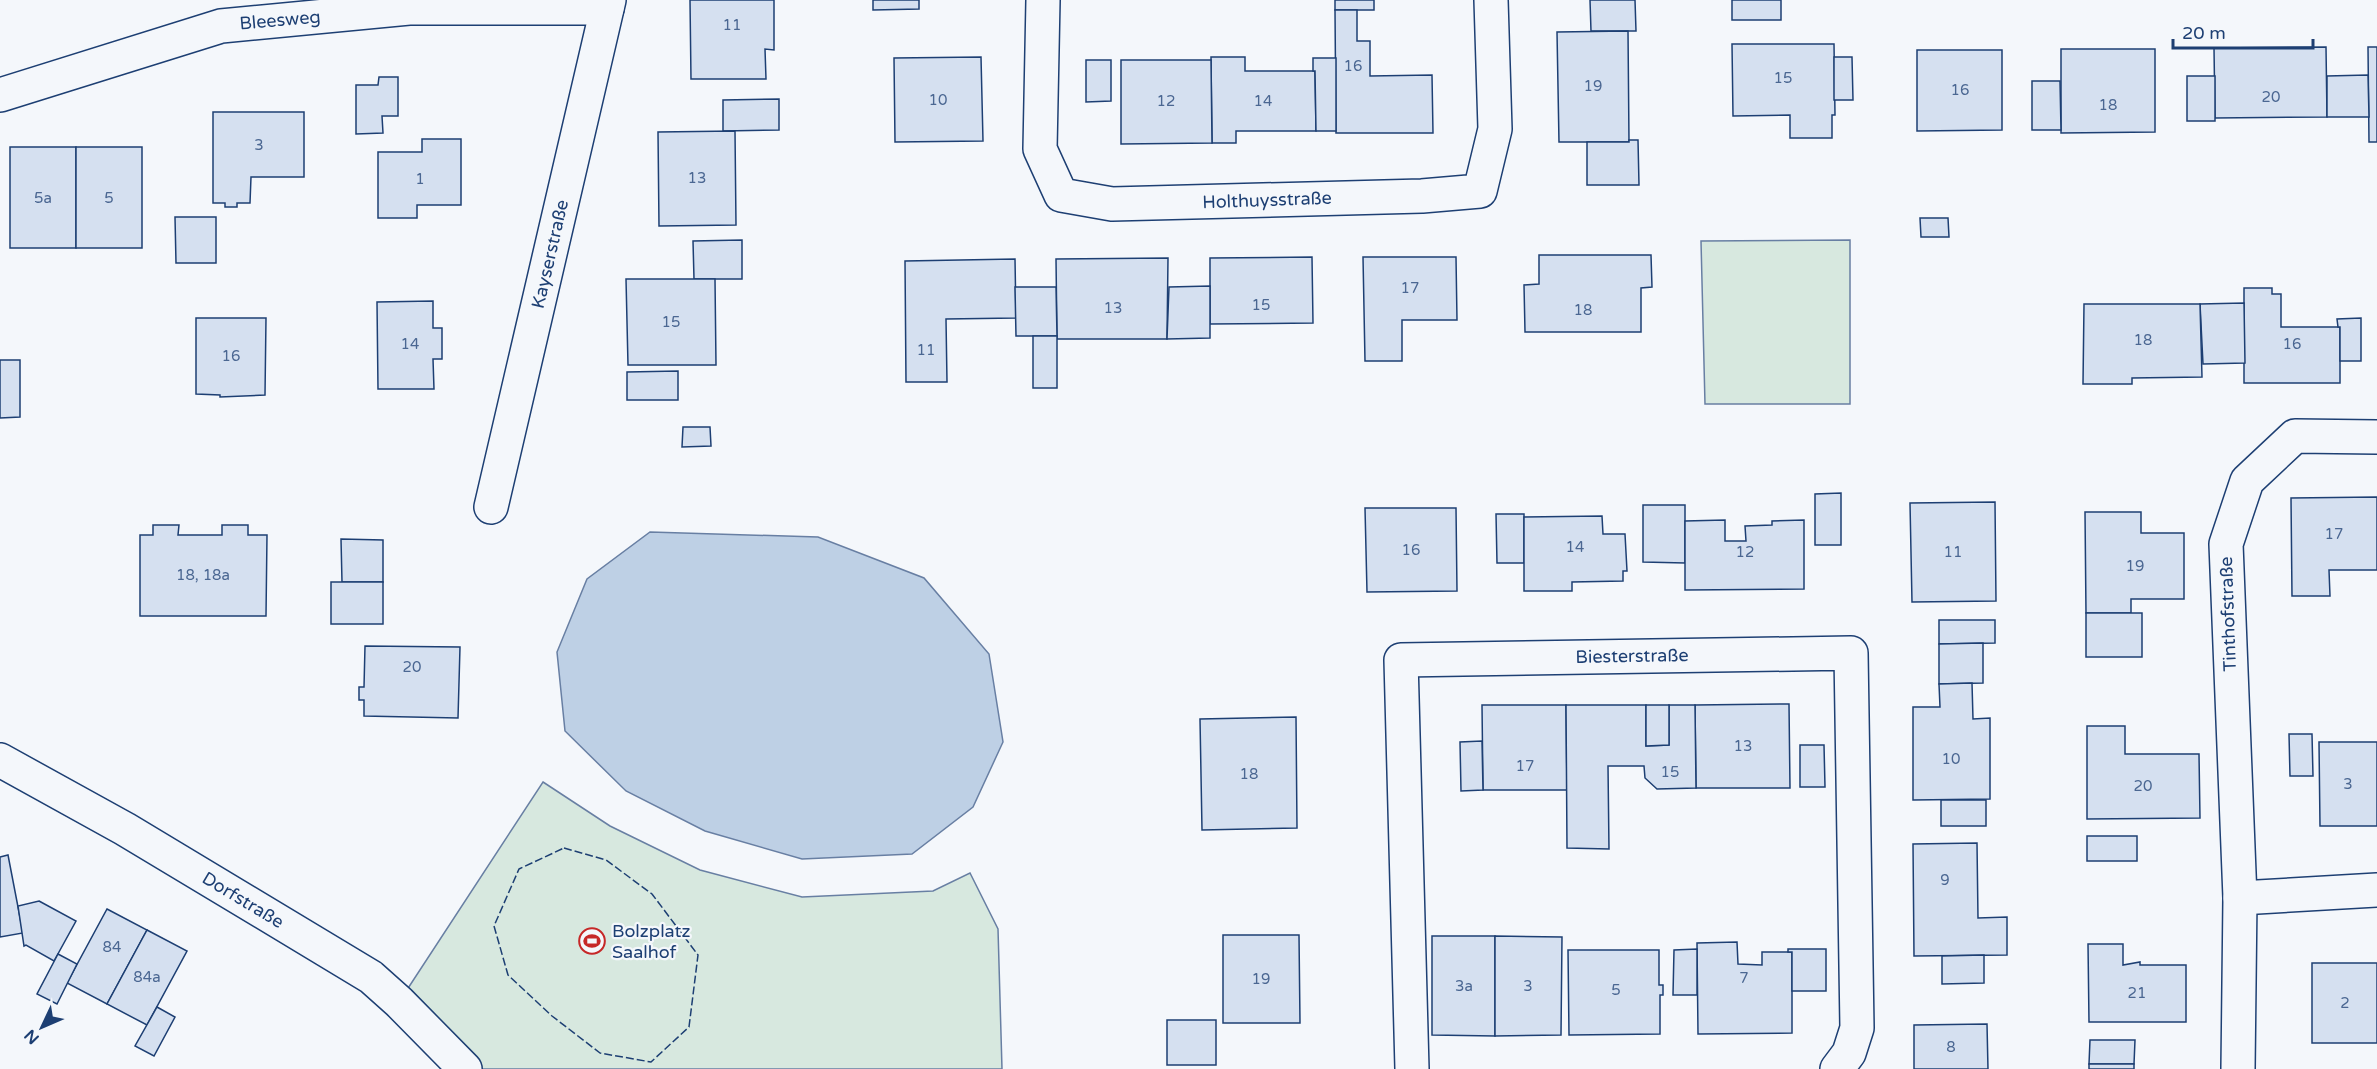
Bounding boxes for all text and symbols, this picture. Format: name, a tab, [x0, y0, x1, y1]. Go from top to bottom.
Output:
street label: Bleesweg	[238, 5, 322, 35]
scale bar	[2173, 12, 2312, 50]
house number: 11	[723, 16, 741, 34]
text: 20 m	[2182, 22, 2226, 44]
house number: 16	[1344, 57, 1362, 75]
house number: 15	[1774, 69, 1792, 87]
house number: 19	[1584, 77, 1602, 95]
house number: 16	[1951, 81, 1969, 99]
house number: 20	[2262, 88, 2280, 106]
house number: 10	[929, 91, 947, 109]
house number: 12	[1157, 92, 1175, 110]
house number: 14	[1254, 92, 1272, 110]
house number: 18	[2099, 96, 2117, 114]
house number: 3	[254, 136, 264, 154]
house number: 13	[688, 169, 706, 187]
house number: 1	[415, 170, 425, 188]
street label: Holthuysstraße	[1202, 187, 1332, 213]
house number: 5a	[34, 189, 52, 207]
house number: 5	[104, 189, 114, 207]
street label: Kayserstraße	[527, 197, 573, 311]
house number: 17	[1401, 279, 1419, 297]
house number: 15	[1252, 296, 1270, 314]
house number: 13	[1104, 299, 1122, 317]
house number: 18	[1574, 301, 1592, 319]
house number: 15	[662, 313, 680, 331]
house number: 18	[2134, 331, 2152, 349]
house number: 14	[401, 335, 419, 353]
house number: 16	[2283, 335, 2301, 353]
house number: 11	[917, 341, 935, 359]
house number: 16	[222, 347, 240, 365]
house number: 17	[2325, 525, 2343, 543]
house number: 14	[1566, 538, 1584, 556]
house number: 16	[1402, 541, 1420, 559]
house number: 12	[1736, 543, 1754, 561]
house number: 11	[1944, 543, 1962, 561]
street label: Tinthofstraße	[2215, 556, 2241, 672]
house number: 19	[2126, 557, 2144, 575]
house number: 18, 18a	[176, 566, 230, 584]
street label: Biesterstraße	[1575, 644, 1689, 668]
house number: 20	[403, 658, 421, 676]
house number: 13	[1734, 737, 1752, 755]
house number: 10	[1942, 750, 1960, 768]
house number: 17	[1516, 757, 1534, 775]
house number: 15	[1661, 763, 1679, 781]
house number: 18	[1240, 765, 1258, 783]
house number: 3	[2343, 775, 2353, 793]
house number: 20	[2134, 777, 2152, 795]
street label: Dorfstraße	[198, 867, 288, 933]
house number: 9	[1940, 871, 1950, 889]
place label: Bolzplatz Saalhof	[612, 920, 690, 963]
sports icon: Bolzplatz Saalhof	[577, 926, 607, 956]
house number: 84	[103, 938, 121, 956]
house number: 84a	[133, 968, 161, 986]
house number: 7	[1739, 969, 1749, 987]
house number: 19	[1252, 970, 1270, 988]
house number: 3a	[1455, 977, 1473, 995]
house number: 3	[1523, 977, 1533, 995]
house number: 5	[1611, 981, 1621, 999]
house number: 21	[2128, 984, 2146, 1002]
house number: 2	[2340, 994, 2350, 1012]
north arrow	[12, 997, 72, 1057]
text: N	[20, 1025, 44, 1048]
house number: 8	[1946, 1038, 1956, 1056]

